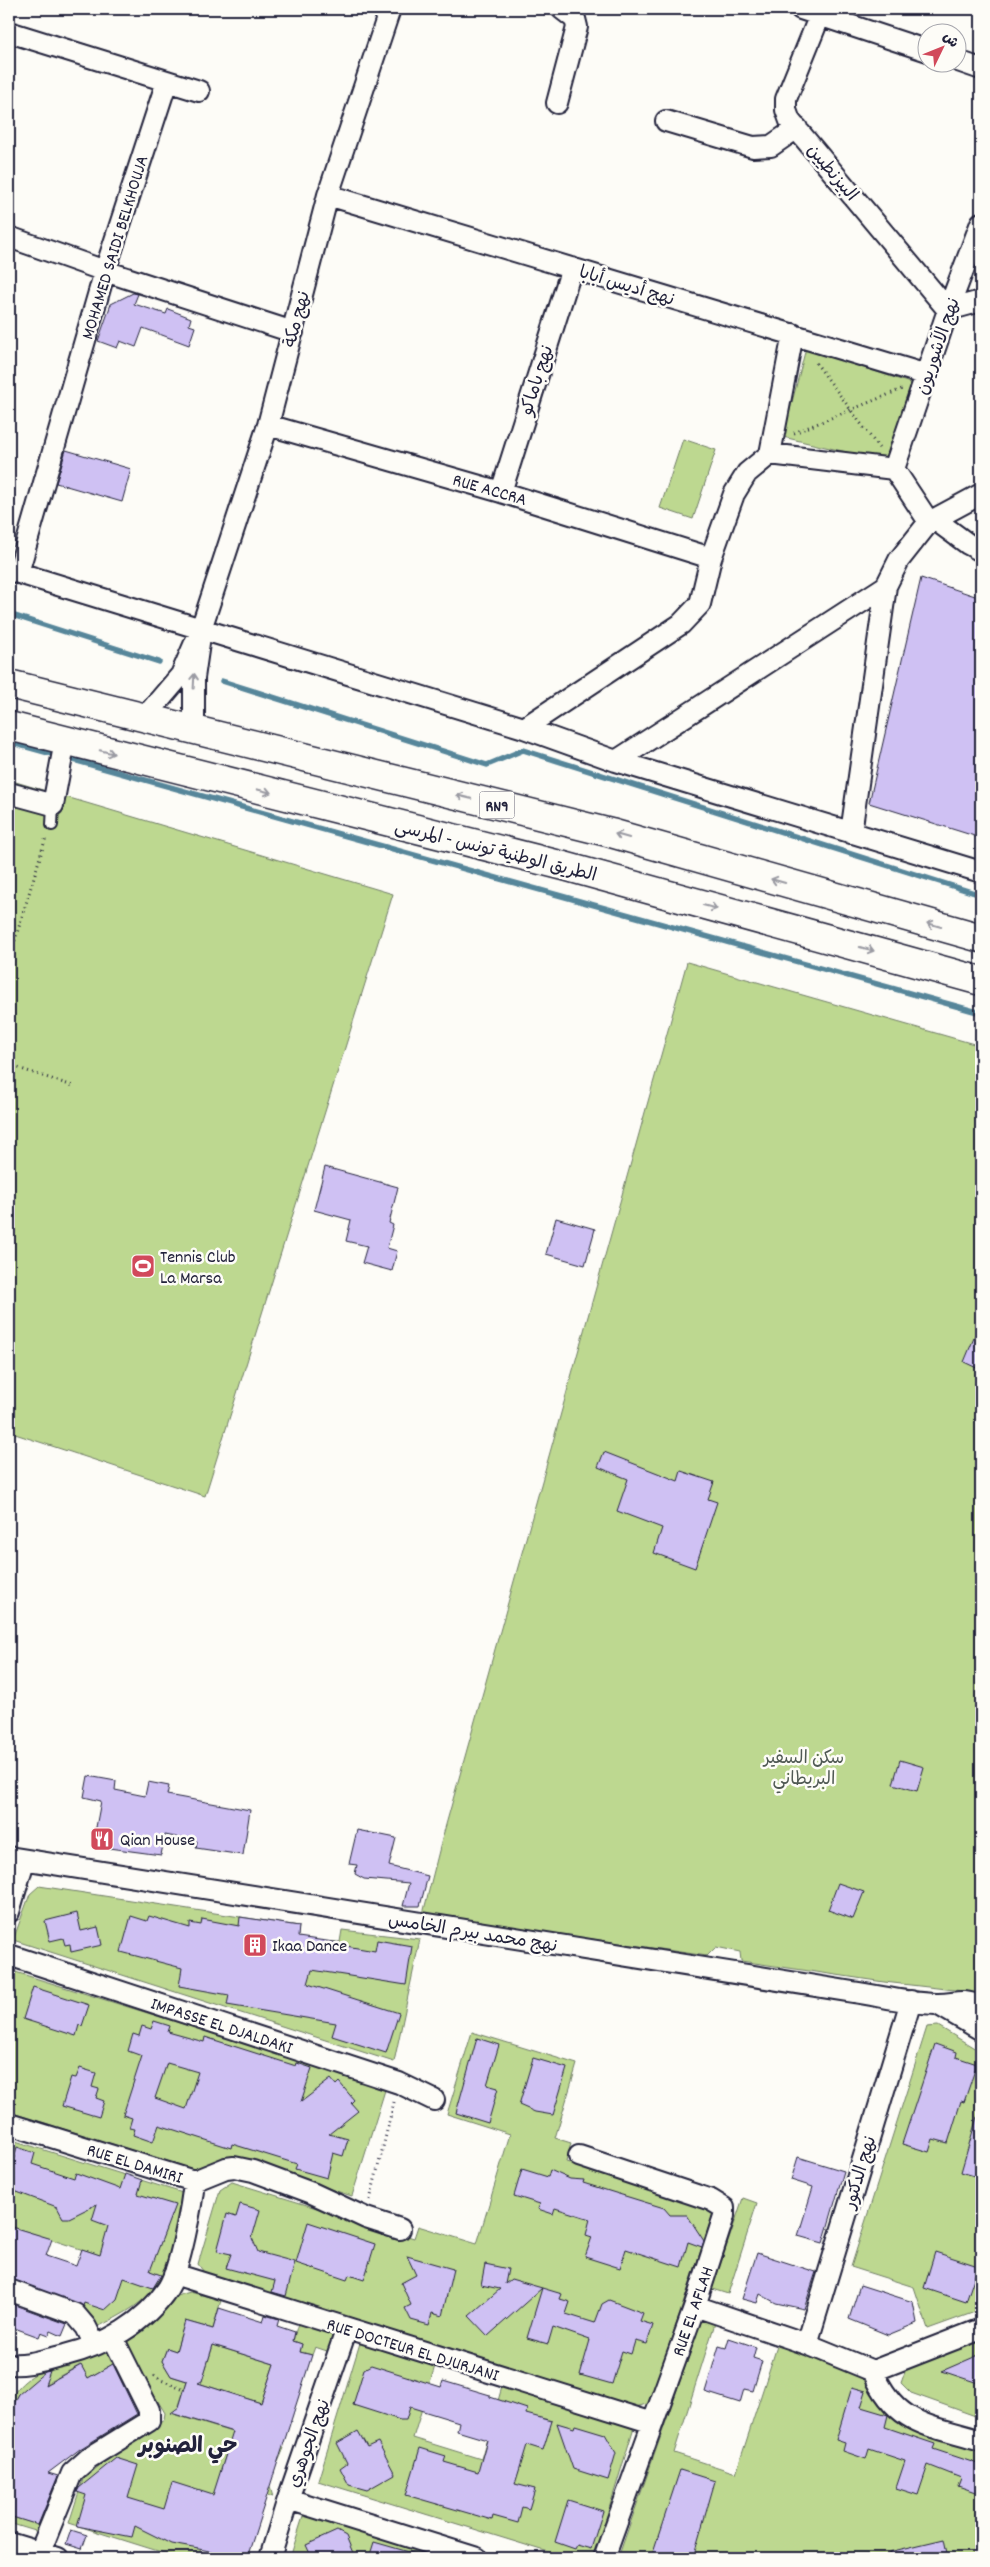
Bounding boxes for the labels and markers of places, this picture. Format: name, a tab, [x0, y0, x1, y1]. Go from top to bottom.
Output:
place label: Tennis Club La Marsa	[160, 1246, 236, 1292]
sports icon: Tennis Club La Marsa	[130, 1253, 156, 1279]
restaurant icon: Qian House	[89, 1826, 115, 1852]
place label: Qian House	[120, 1829, 195, 1854]
building icon: Ikaa Dance	[242, 1932, 268, 1958]
place label: Ikaa Dance	[272, 1935, 347, 1960]

